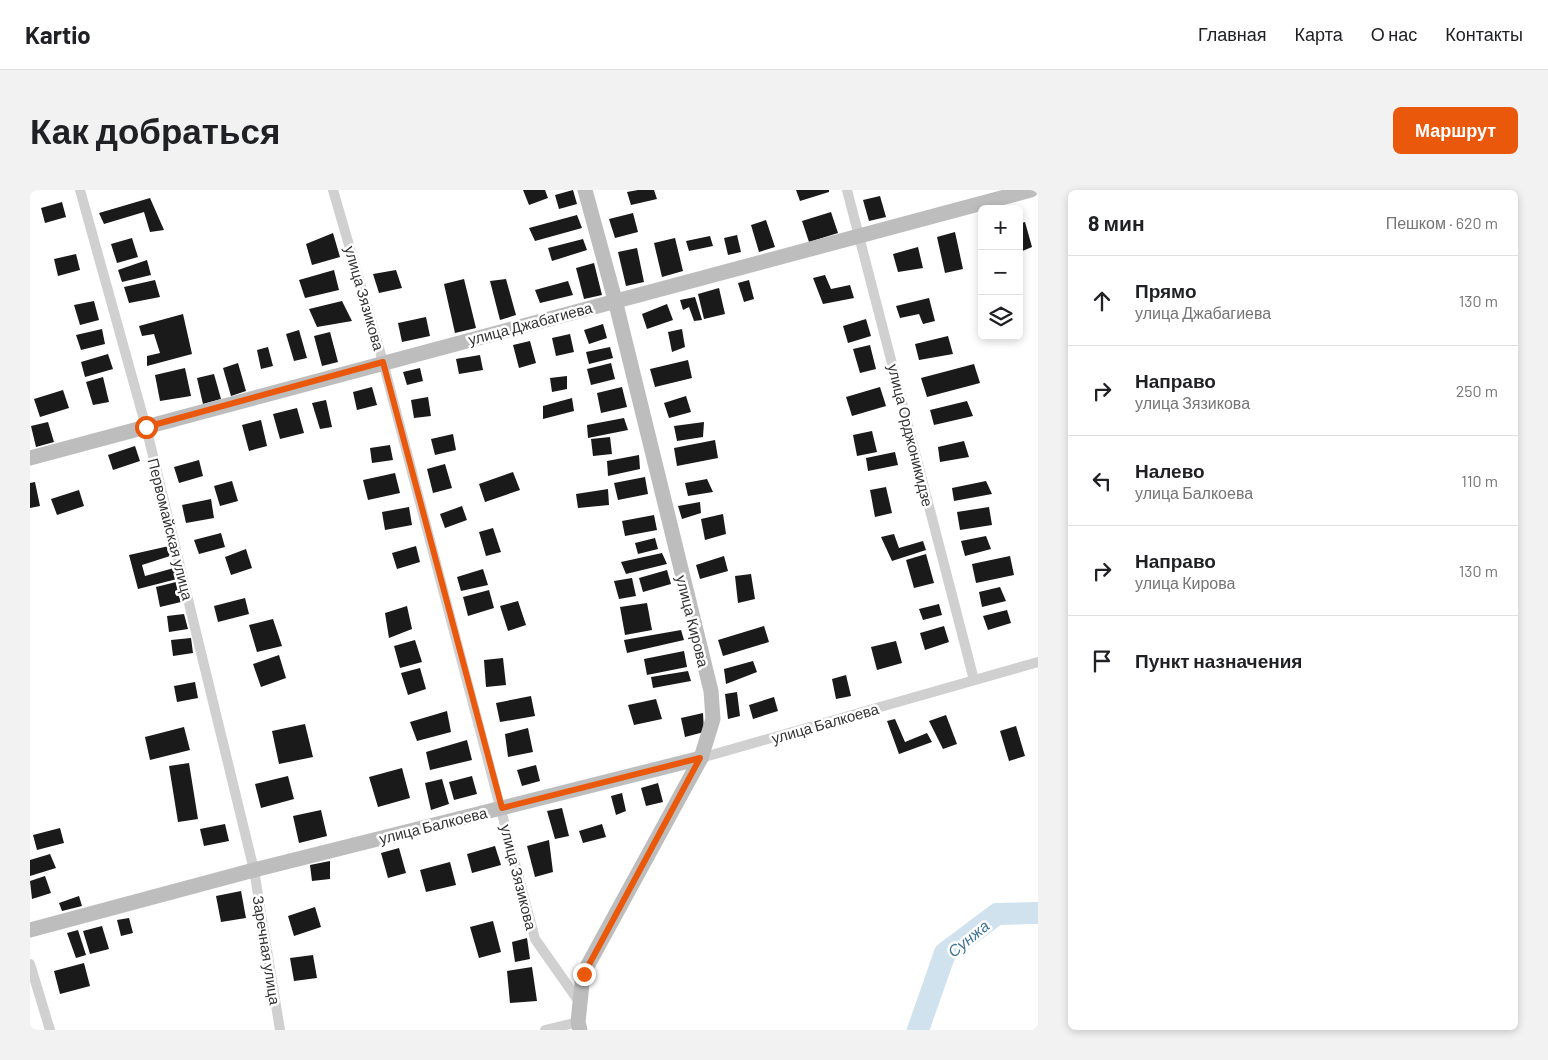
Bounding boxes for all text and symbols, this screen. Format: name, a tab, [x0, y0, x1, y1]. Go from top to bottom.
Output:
text: Kartio	[25, 20, 91, 49]
text: Главная	[1198, 23, 1267, 45]
text: Карта	[1295, 23, 1343, 45]
text: О нас	[1371, 23, 1417, 45]
text: Контакты	[1445, 23, 1523, 45]
button: Маршрут	[1393, 107, 1518, 154]
text: Как добраться	[30, 109, 280, 151]
map controls	[978, 205, 1023, 340]
button: +	[978, 205, 1023, 250]
text: 8 мин	[1088, 210, 1145, 235]
text: Пешком · 620 m	[1386, 213, 1498, 232]
street label: улица Зязикова	[341, 244, 389, 353]
button: −	[978, 250, 1023, 295]
text: Прямо	[1135, 279, 1197, 302]
icon: ahead	[1088, 287, 1116, 315]
text: 130 m	[1459, 291, 1498, 310]
button: layers	[978, 295, 1023, 340]
street label: улица Джабагиева	[466, 298, 595, 348]
text: улица Джабагиева	[1135, 303, 1271, 322]
street label: улица Орджоникидзе	[885, 362, 937, 508]
text: Направо	[1135, 369, 1216, 392]
icon: right	[1088, 377, 1116, 405]
text: 250 m	[1456, 381, 1498, 400]
text: улица Зязикова	[1135, 393, 1250, 412]
route start	[135, 416, 158, 439]
street label: Первомайская улица	[145, 456, 198, 603]
text: Налево	[1135, 459, 1205, 482]
icon: left	[1088, 467, 1116, 495]
text: 110 m	[1461, 471, 1498, 490]
text: улица Балкоева	[1135, 483, 1253, 502]
text: Направо	[1135, 549, 1216, 572]
icon: right	[1088, 557, 1116, 585]
text: 130 m	[1459, 561, 1498, 580]
street label: улица Кирова	[673, 573, 713, 670]
text: улица Кирова	[1135, 573, 1235, 592]
icon: arrive	[1088, 647, 1116, 675]
text: Пункт назначения	[1135, 649, 1302, 672]
street label: улица Балкоева	[769, 699, 881, 747]
street label: улица Балкоева	[377, 803, 490, 847]
street label: улица Зязикова	[497, 822, 541, 932]
street label: Заречная улица	[249, 894, 285, 1007]
water label: Сунжа	[943, 915, 993, 961]
route end	[573, 963, 596, 986]

